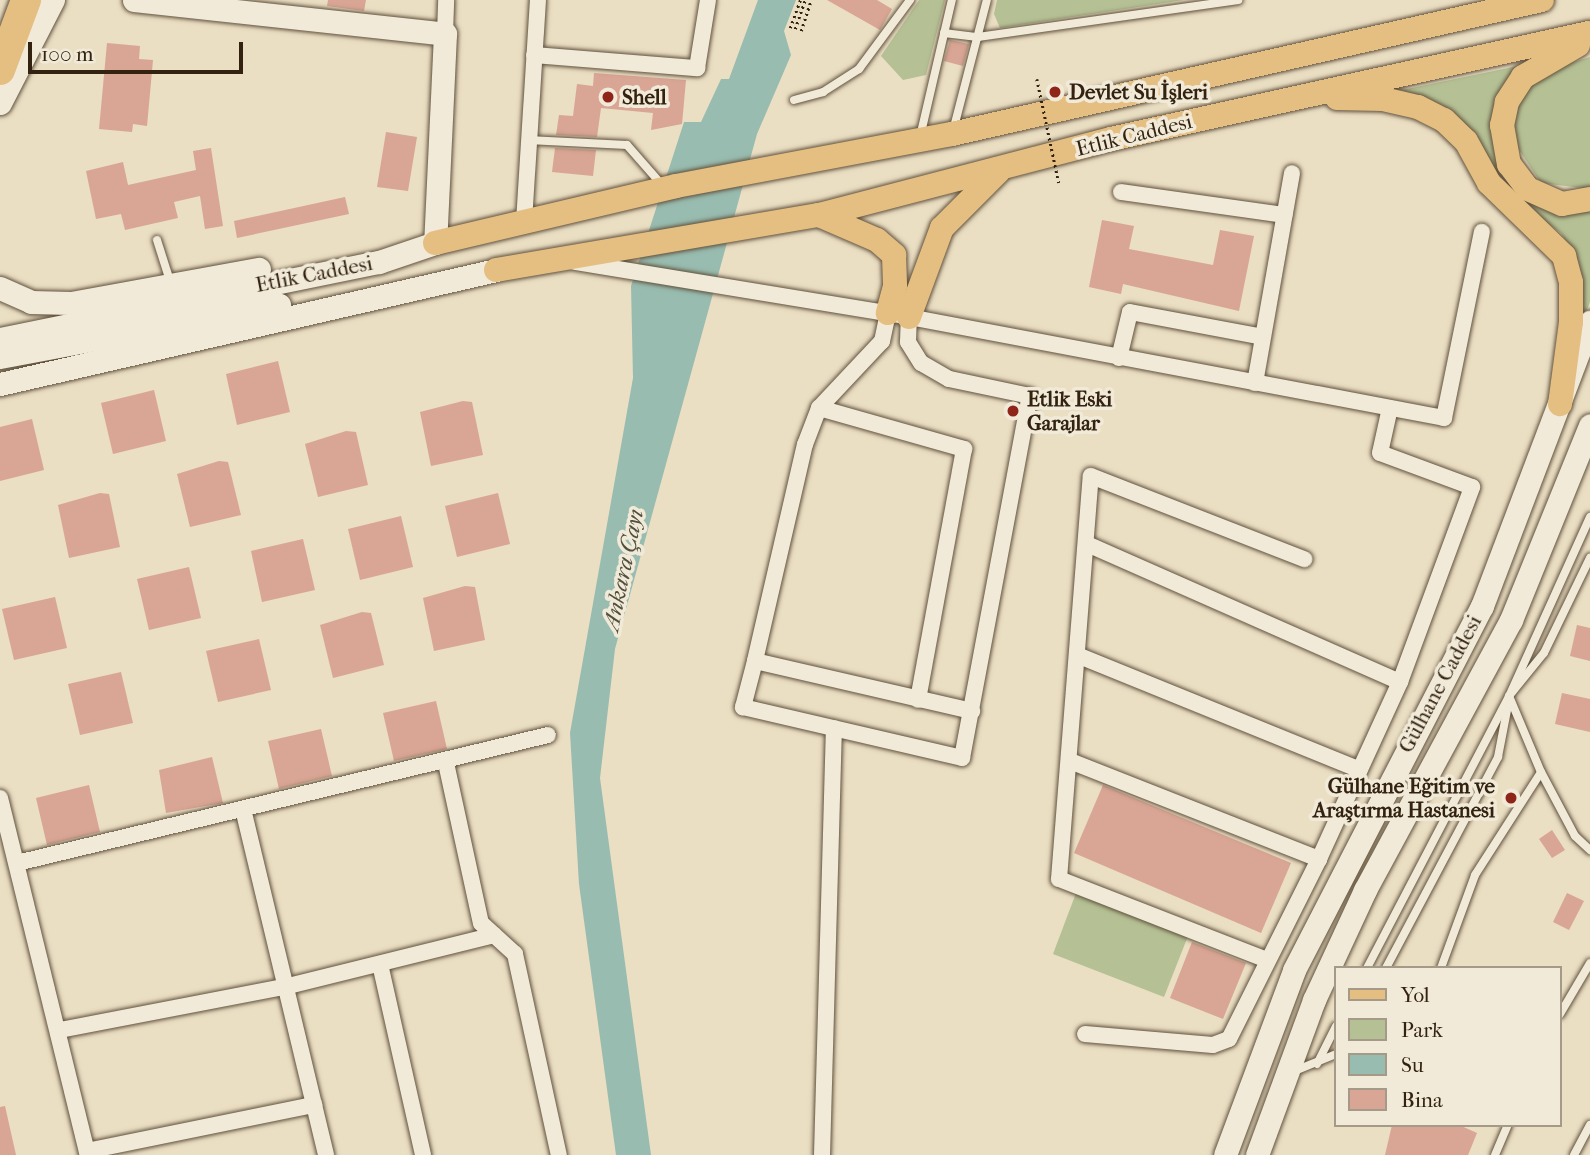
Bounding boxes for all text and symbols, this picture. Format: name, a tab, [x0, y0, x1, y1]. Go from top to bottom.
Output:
scale bar	[32, 28, 247, 72]
text: 100 m	[41, 42, 94, 66]
place label: Devlet Su İşleri	[1069, 79, 1208, 105]
place label: Shell	[622, 84, 666, 110]
marker: Devlet Su İşleri	[1047, 84, 1063, 100]
marker: Shell	[600, 89, 616, 105]
street label: Etlik Caddesi	[1073, 108, 1195, 162]
street label: Etlik Caddesi	[253, 250, 375, 298]
place label: Etlik Eski Garajlar	[1027, 386, 1112, 436]
marker: Etlik Eski Garajlar	[1005, 403, 1021, 419]
water label: Ankara Çayı	[598, 507, 650, 633]
street label: Gülhane Caddesi	[1393, 611, 1487, 757]
place label: Gülhane Eğitim ve Araştırma Hastanesi	[1313, 773, 1495, 823]
marker: Gülhane Eğitim ve Araştırma Hastanesi	[1501, 788, 1521, 808]
legend	[1334, 966, 1562, 1127]
text: Yol	[1401, 983, 1430, 1007]
text: Park	[1401, 1018, 1443, 1042]
text: Su	[1401, 1053, 1424, 1077]
text: Bina	[1401, 1088, 1443, 1112]

